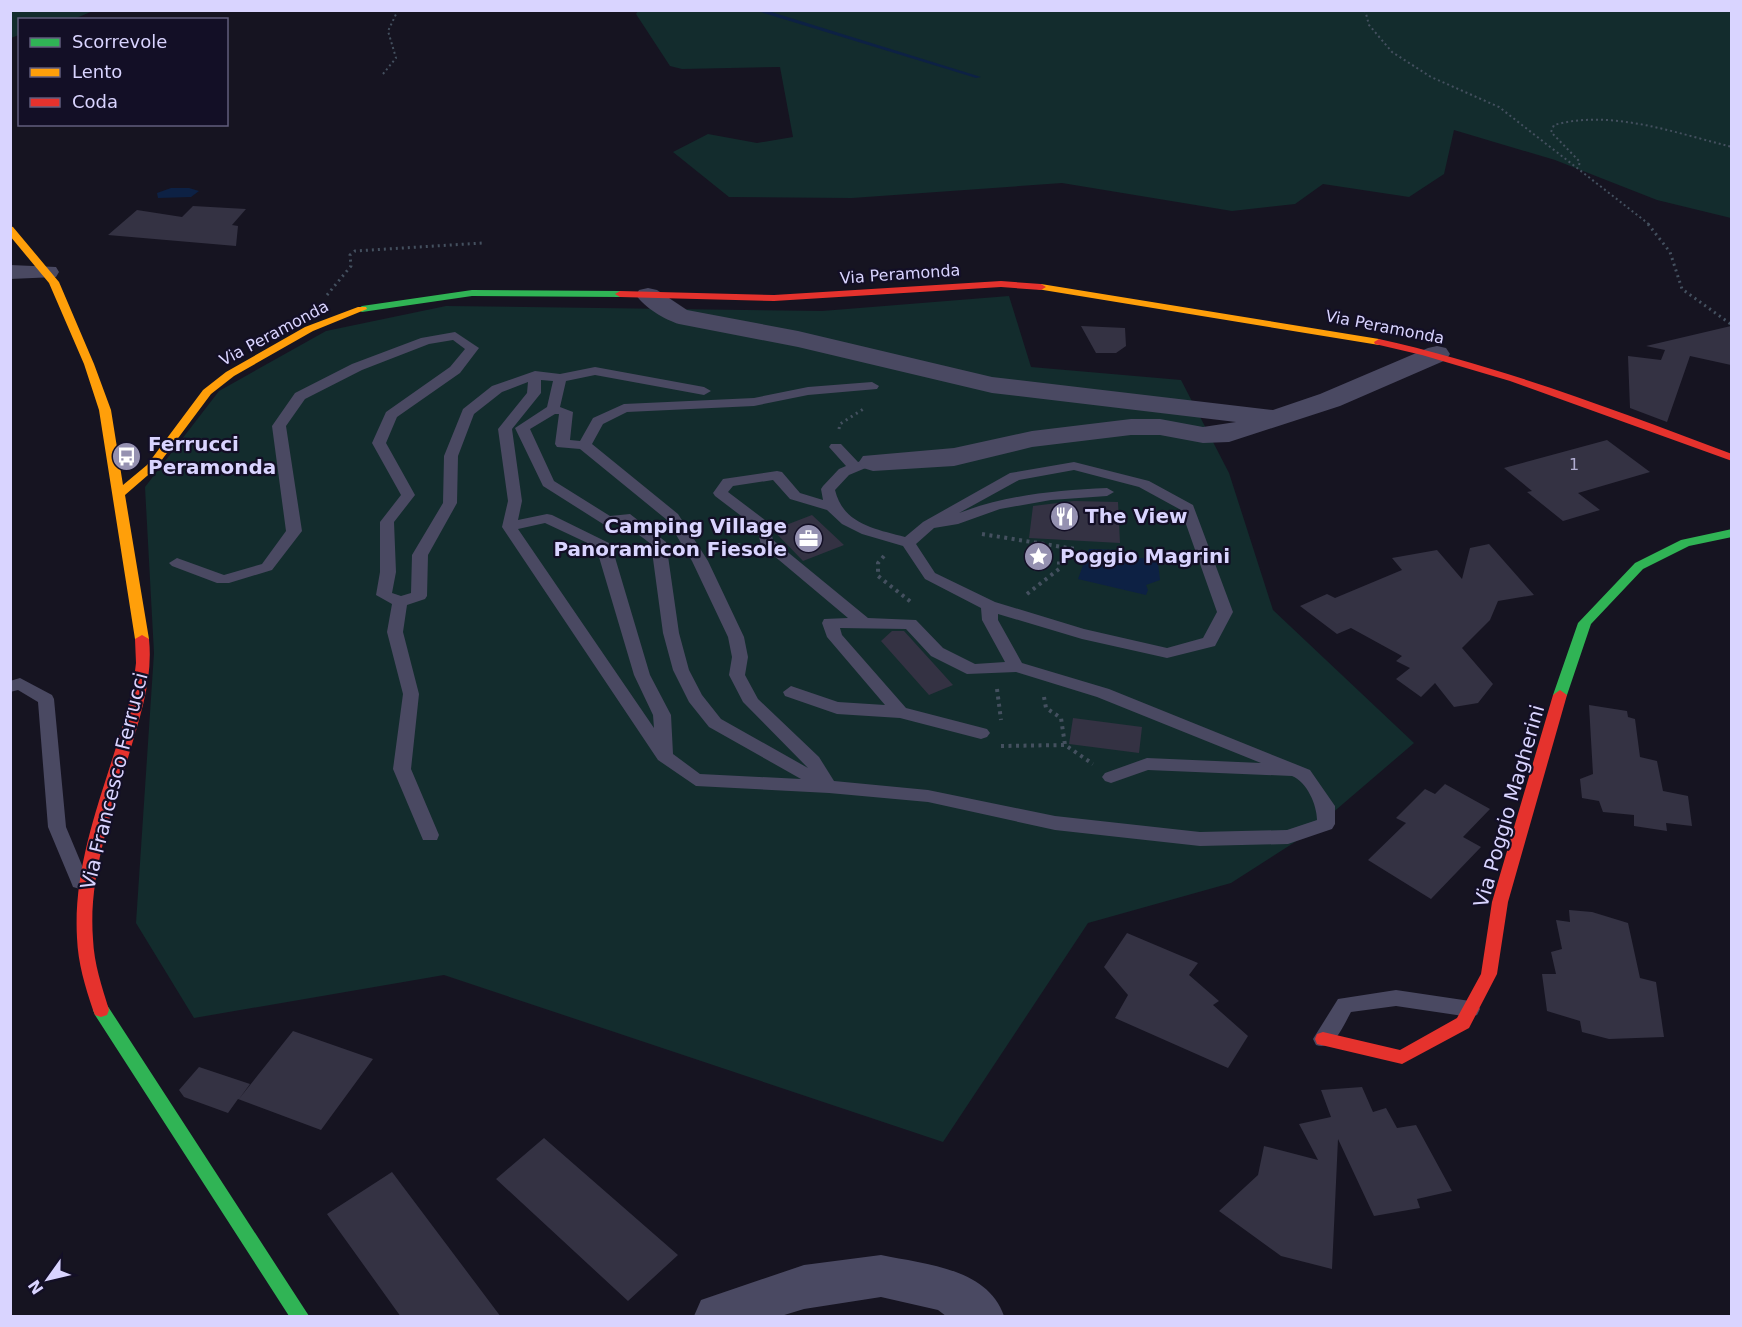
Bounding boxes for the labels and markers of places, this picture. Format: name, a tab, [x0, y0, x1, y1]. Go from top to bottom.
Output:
place label: Ferrucci Peramonda	[148, 432, 276, 479]
bus stop icon: Ferrucci Peramonda	[111, 440, 143, 472]
restaurant icon: The View	[1048, 500, 1080, 532]
place label: The View	[1085, 504, 1187, 528]
place label: Camping Village Panoramicon Fiesole	[553, 514, 787, 561]
office icon: Camping Village Panoramicon Fiesole	[792, 522, 824, 554]
place icon: Poggio Magrini	[1023, 540, 1055, 572]
place label: Poggio Magrini	[1060, 544, 1230, 568]

